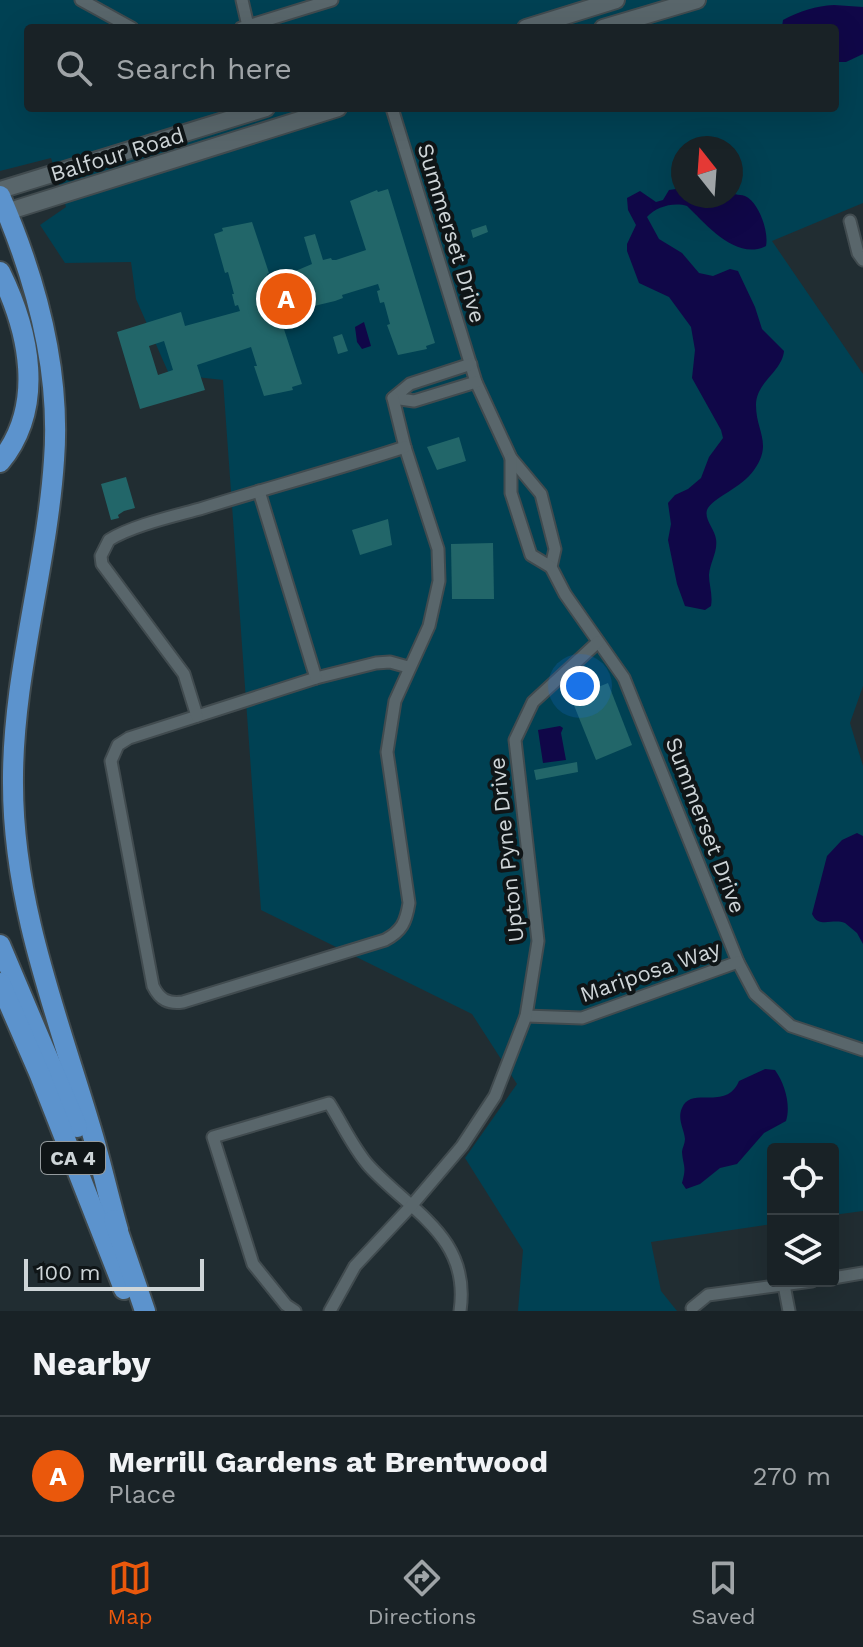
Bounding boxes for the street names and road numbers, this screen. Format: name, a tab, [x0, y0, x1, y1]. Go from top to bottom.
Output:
street label: Balfour Road	[47, 122, 187, 187]
street label: Summerset Drive	[412, 141, 491, 326]
street label: Summerset Drive	[661, 734, 751, 917]
street label: Upton Pyne Drive	[484, 756, 529, 944]
street label: Mariposa Way	[577, 936, 724, 1007]
road number: CA 4	[41, 1142, 105, 1174]

